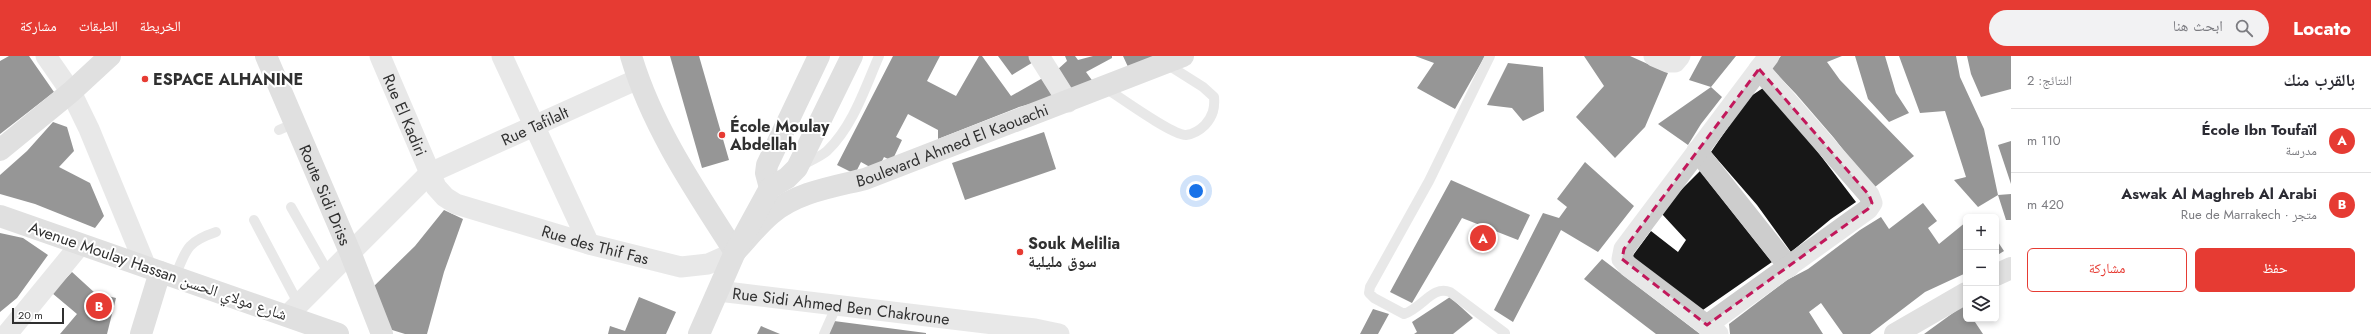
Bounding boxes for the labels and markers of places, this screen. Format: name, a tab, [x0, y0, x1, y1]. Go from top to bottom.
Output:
place label: ESPACE ALHANINE	[153, 68, 303, 91]
marker: ESPACE ALHANINE	[140, 74, 150, 84]
place label: École Moulay Abdellah	[729, 115, 830, 156]
marker: École Moulay Abdellah	[717, 130, 727, 140]
pin: A	[1470, 223, 1496, 253]
place label: Souk Melilia سوق مليلية	[1028, 232, 1120, 273]
marker: Souk Melilia سوق مليلية	[1015, 247, 1025, 257]
pin: B	[86, 291, 112, 321]

